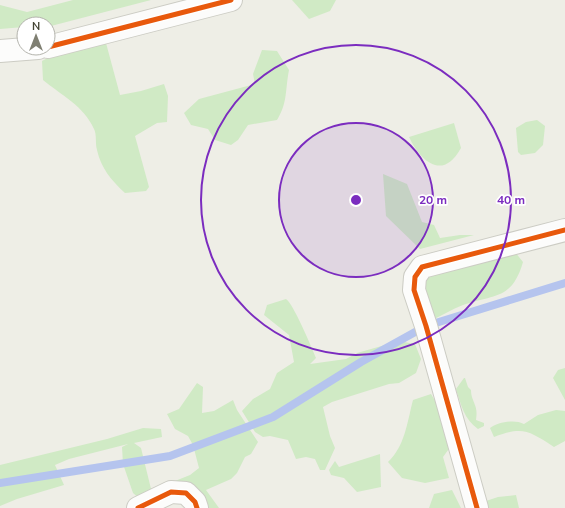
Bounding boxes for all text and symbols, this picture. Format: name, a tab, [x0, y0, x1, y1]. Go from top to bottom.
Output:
north arrow	[16, 16, 56, 56]
text: N	[32, 19, 40, 34]
text: 20 m	[419, 192, 447, 208]
text: 40 m	[497, 192, 525, 208]
centre of rings	[349, 193, 363, 207]

